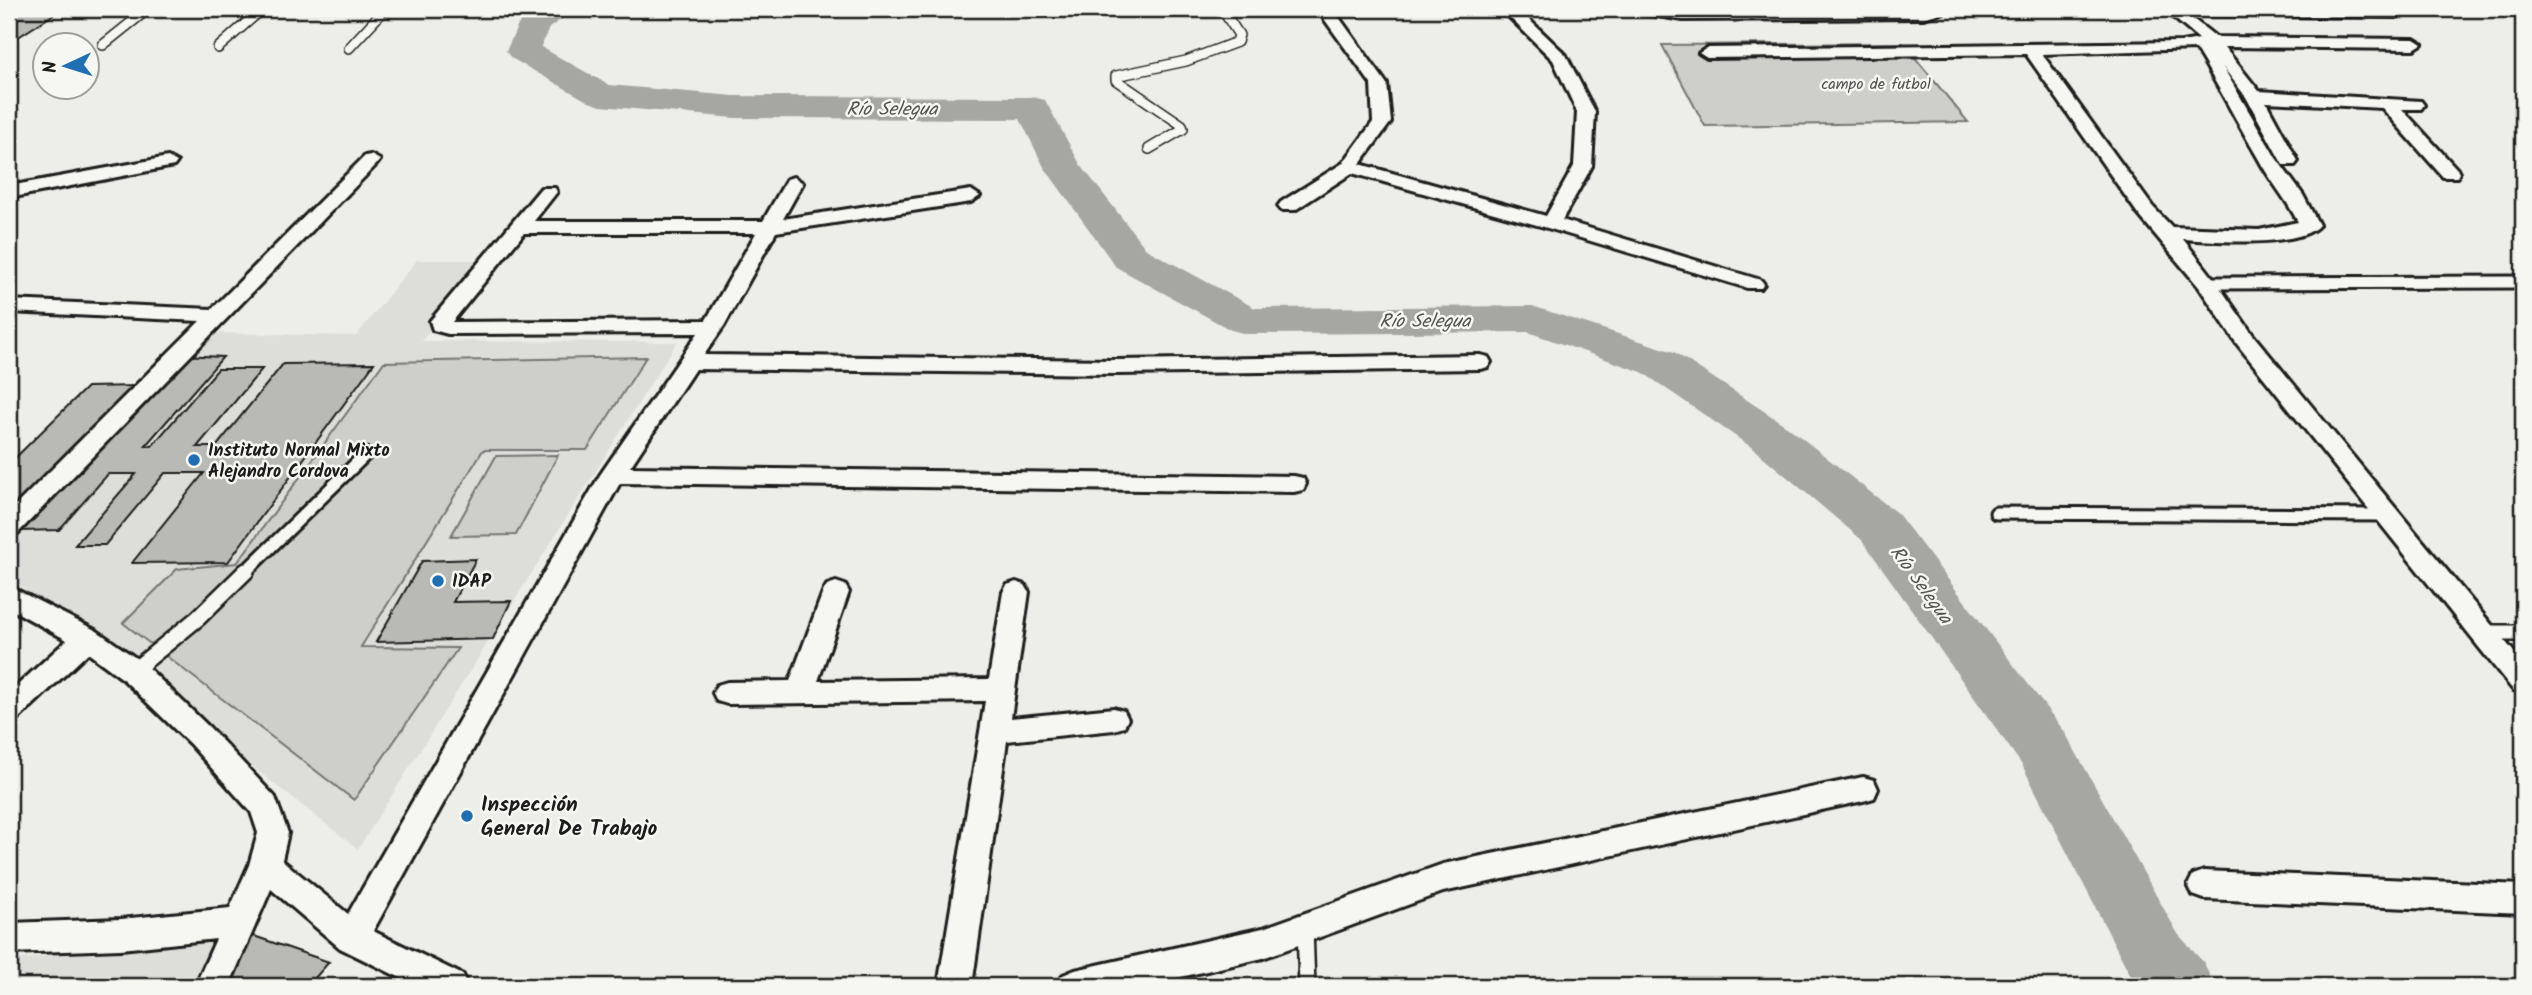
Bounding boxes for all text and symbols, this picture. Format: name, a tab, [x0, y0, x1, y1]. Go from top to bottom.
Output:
north arrow	[32, 32, 102, 102]
text: N	[36, 60, 66, 74]
park label: campo de futbol	[1821, 72, 1931, 97]
water label: Río Selegua	[847, 95, 938, 125]
water label: Río Selegua	[1380, 307, 1471, 337]
place label: Instituto Normal Mixto Alejandro Cordova	[208, 437, 390, 487]
marker: Instituto Normal Mixto Alejandro Cordova	[186, 452, 202, 468]
water label: Río Selegua	[1882, 540, 1960, 632]
place label: IDAP	[452, 568, 492, 597]
marker: IDAP	[430, 573, 446, 589]
place label: Inspección General De Trabajo	[481, 789, 658, 846]
marker: Inspección General De Trabajo	[459, 808, 475, 824]

